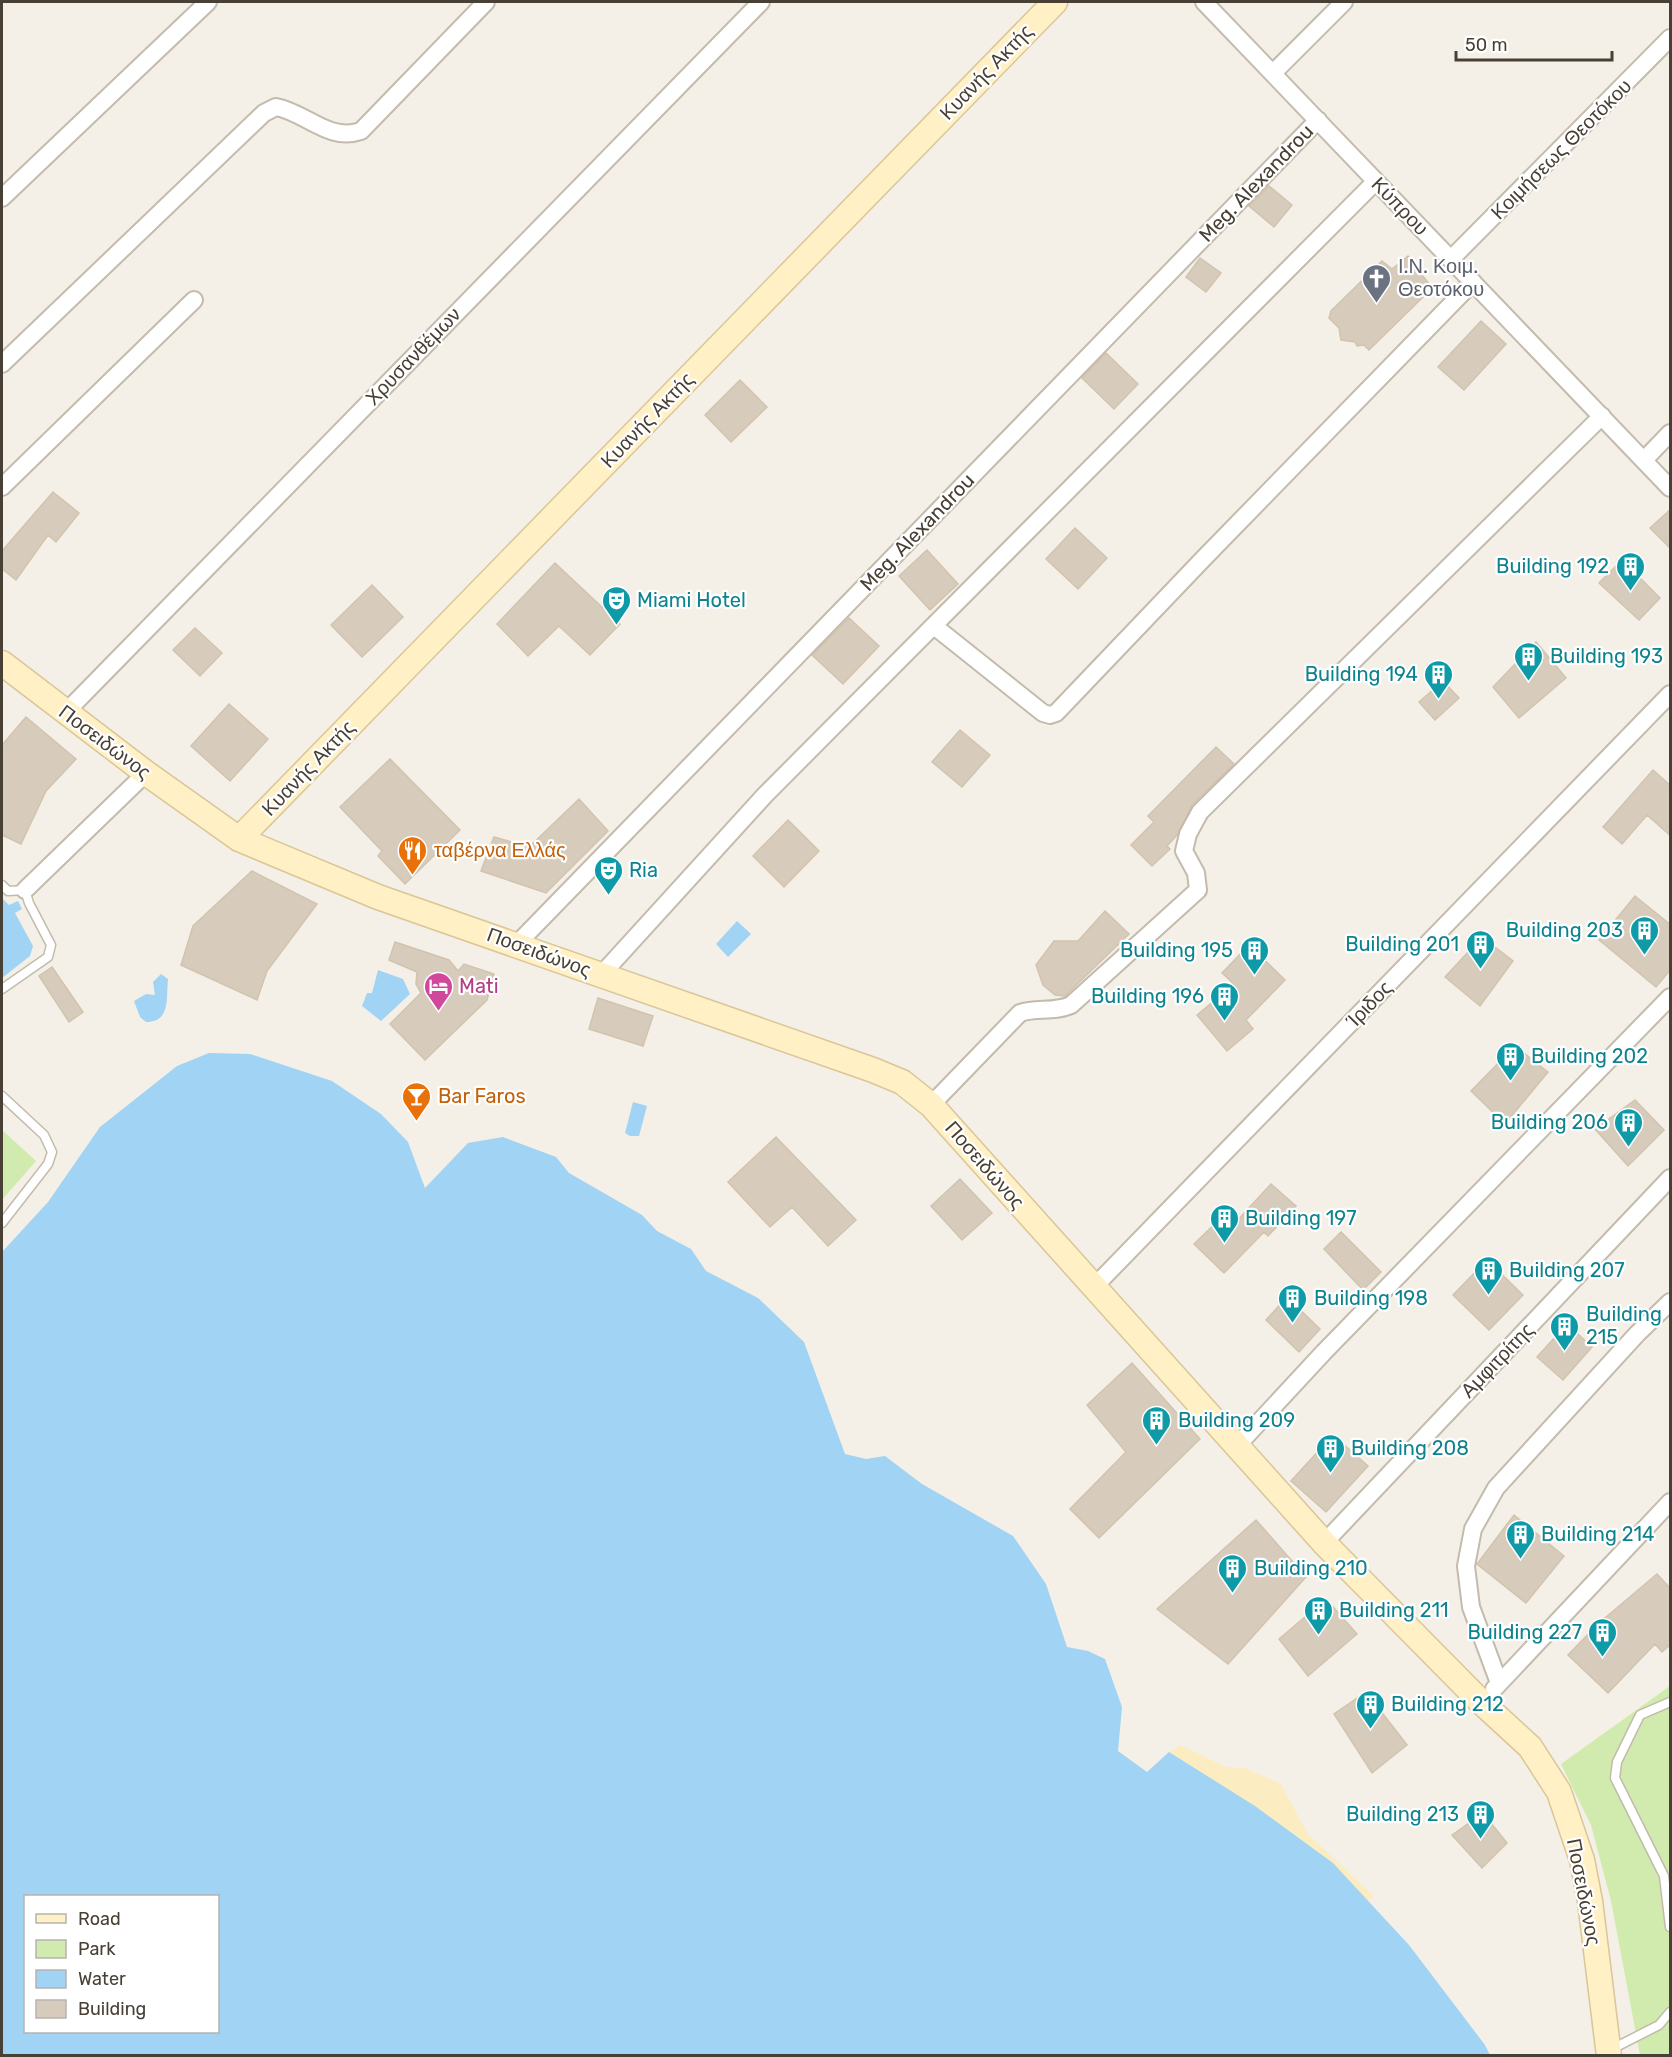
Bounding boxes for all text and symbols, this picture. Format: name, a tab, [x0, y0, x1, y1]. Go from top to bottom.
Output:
street label: Κυανής Ακτής	[934, 19, 1038, 125]
scale bar	[1456, 24, 1612, 62]
text: 50 m	[1465, 34, 1508, 56]
street label: Κοιμήσεως Θεοτόκου	[1486, 74, 1636, 224]
street label: Meg. Alexandrou	[1194, 119, 1318, 247]
street label: Κύπρου	[1367, 172, 1433, 240]
place label: Ι.Ν. Κοιμ. Θεοτόκου	[1398, 254, 1484, 301]
church icon: Ι.Ν. Κοιμ. Θεοτόκου	[1361, 262, 1393, 304]
street label: Χρυσανθέμων	[360, 302, 466, 410]
street label: Κυανής Ακτής	[595, 367, 699, 473]
street label: Meg. Alexandrou	[855, 468, 979, 596]
building icon: Building 192	[1614, 550, 1646, 592]
place label: Building 192	[1496, 554, 1609, 578]
theatre icon: Miami Hotel	[600, 584, 632, 626]
place label: Miami Hotel	[637, 588, 746, 612]
building icon: Building 193	[1513, 640, 1545, 682]
place label: Building 193	[1550, 644, 1663, 668]
building icon: Building 194	[1423, 658, 1455, 700]
place label: Building 194	[1305, 662, 1418, 686]
street label: Ποσειδώνος	[54, 700, 156, 785]
street label: Κυανής Ακτής	[256, 715, 360, 821]
restaurant icon: ταβέρνα Ελλάς	[397, 834, 429, 876]
place label: ταβέρνα Ελλάς	[434, 838, 566, 862]
theatre icon: Ria	[592, 854, 624, 896]
place label: Ria	[629, 858, 658, 882]
building icon: Building 203	[1628, 914, 1660, 956]
place label: Building 203	[1506, 918, 1623, 942]
street label: Ποσειδώνος	[484, 922, 595, 982]
building icon: Building 201	[1464, 928, 1496, 970]
place label: Building 201	[1345, 932, 1459, 956]
building icon: Building 195	[1238, 934, 1270, 976]
place label: Building 195	[1120, 938, 1233, 962]
hotel icon: Mati	[422, 970, 454, 1012]
place label: Mati	[459, 974, 498, 998]
street label: Ίριδος	[1340, 975, 1397, 1033]
building icon: Building 196	[1209, 980, 1241, 1022]
place label: Building 196	[1091, 984, 1204, 1008]
building icon: Building 202	[1494, 1040, 1526, 1082]
place label: Building 202	[1531, 1044, 1648, 1068]
bar icon: Bar Faros	[401, 1080, 433, 1122]
place label: Bar Faros	[438, 1084, 526, 1108]
building icon: Building 206	[1613, 1106, 1645, 1148]
place label: Building 206	[1491, 1110, 1608, 1134]
street label: Ποσειδώνος	[940, 1116, 1030, 1214]
building icon: Building 197	[1208, 1202, 1240, 1244]
place label: Building 197	[1245, 1206, 1356, 1230]
building icon: Building 207	[1472, 1254, 1504, 1296]
place label: Building 207	[1509, 1258, 1625, 1282]
building icon: Building 198	[1277, 1282, 1309, 1324]
place label: Building 198	[1314, 1286, 1428, 1310]
place label: Building 215	[1586, 1302, 1662, 1349]
building icon: Building 215	[1549, 1310, 1581, 1352]
street label: Αμφιτρίτης	[1455, 1317, 1539, 1402]
building icon: Building 209	[1141, 1404, 1173, 1446]
place label: Building 209	[1178, 1408, 1295, 1432]
building icon: Building 208	[1314, 1432, 1346, 1474]
place label: Building 208	[1351, 1436, 1469, 1460]
building icon: Building 214	[1504, 1518, 1536, 1560]
place label: Building 214	[1541, 1522, 1655, 1546]
building icon: Building 210	[1217, 1552, 1249, 1594]
place label: Building 210	[1254, 1556, 1368, 1580]
building icon: Building 211	[1302, 1594, 1334, 1636]
place label: Building 211	[1339, 1598, 1449, 1622]
building icon: Building 227	[1587, 1616, 1619, 1658]
place label: Building 227	[1467, 1620, 1582, 1644]
building icon: Building 212	[1354, 1688, 1386, 1730]
place label: Building 212	[1391, 1692, 1504, 1716]
building icon: Building 213	[1464, 1798, 1496, 1840]
place label: Building 213	[1346, 1802, 1459, 1826]
street label: Ποσειδώνος	[1562, 1836, 1606, 1948]
legend	[24, 1895, 219, 2033]
text: Road	[78, 1908, 121, 1930]
text: Park	[78, 1938, 116, 1960]
text: Water	[78, 1968, 126, 1990]
text: Building	[78, 1998, 146, 2020]

